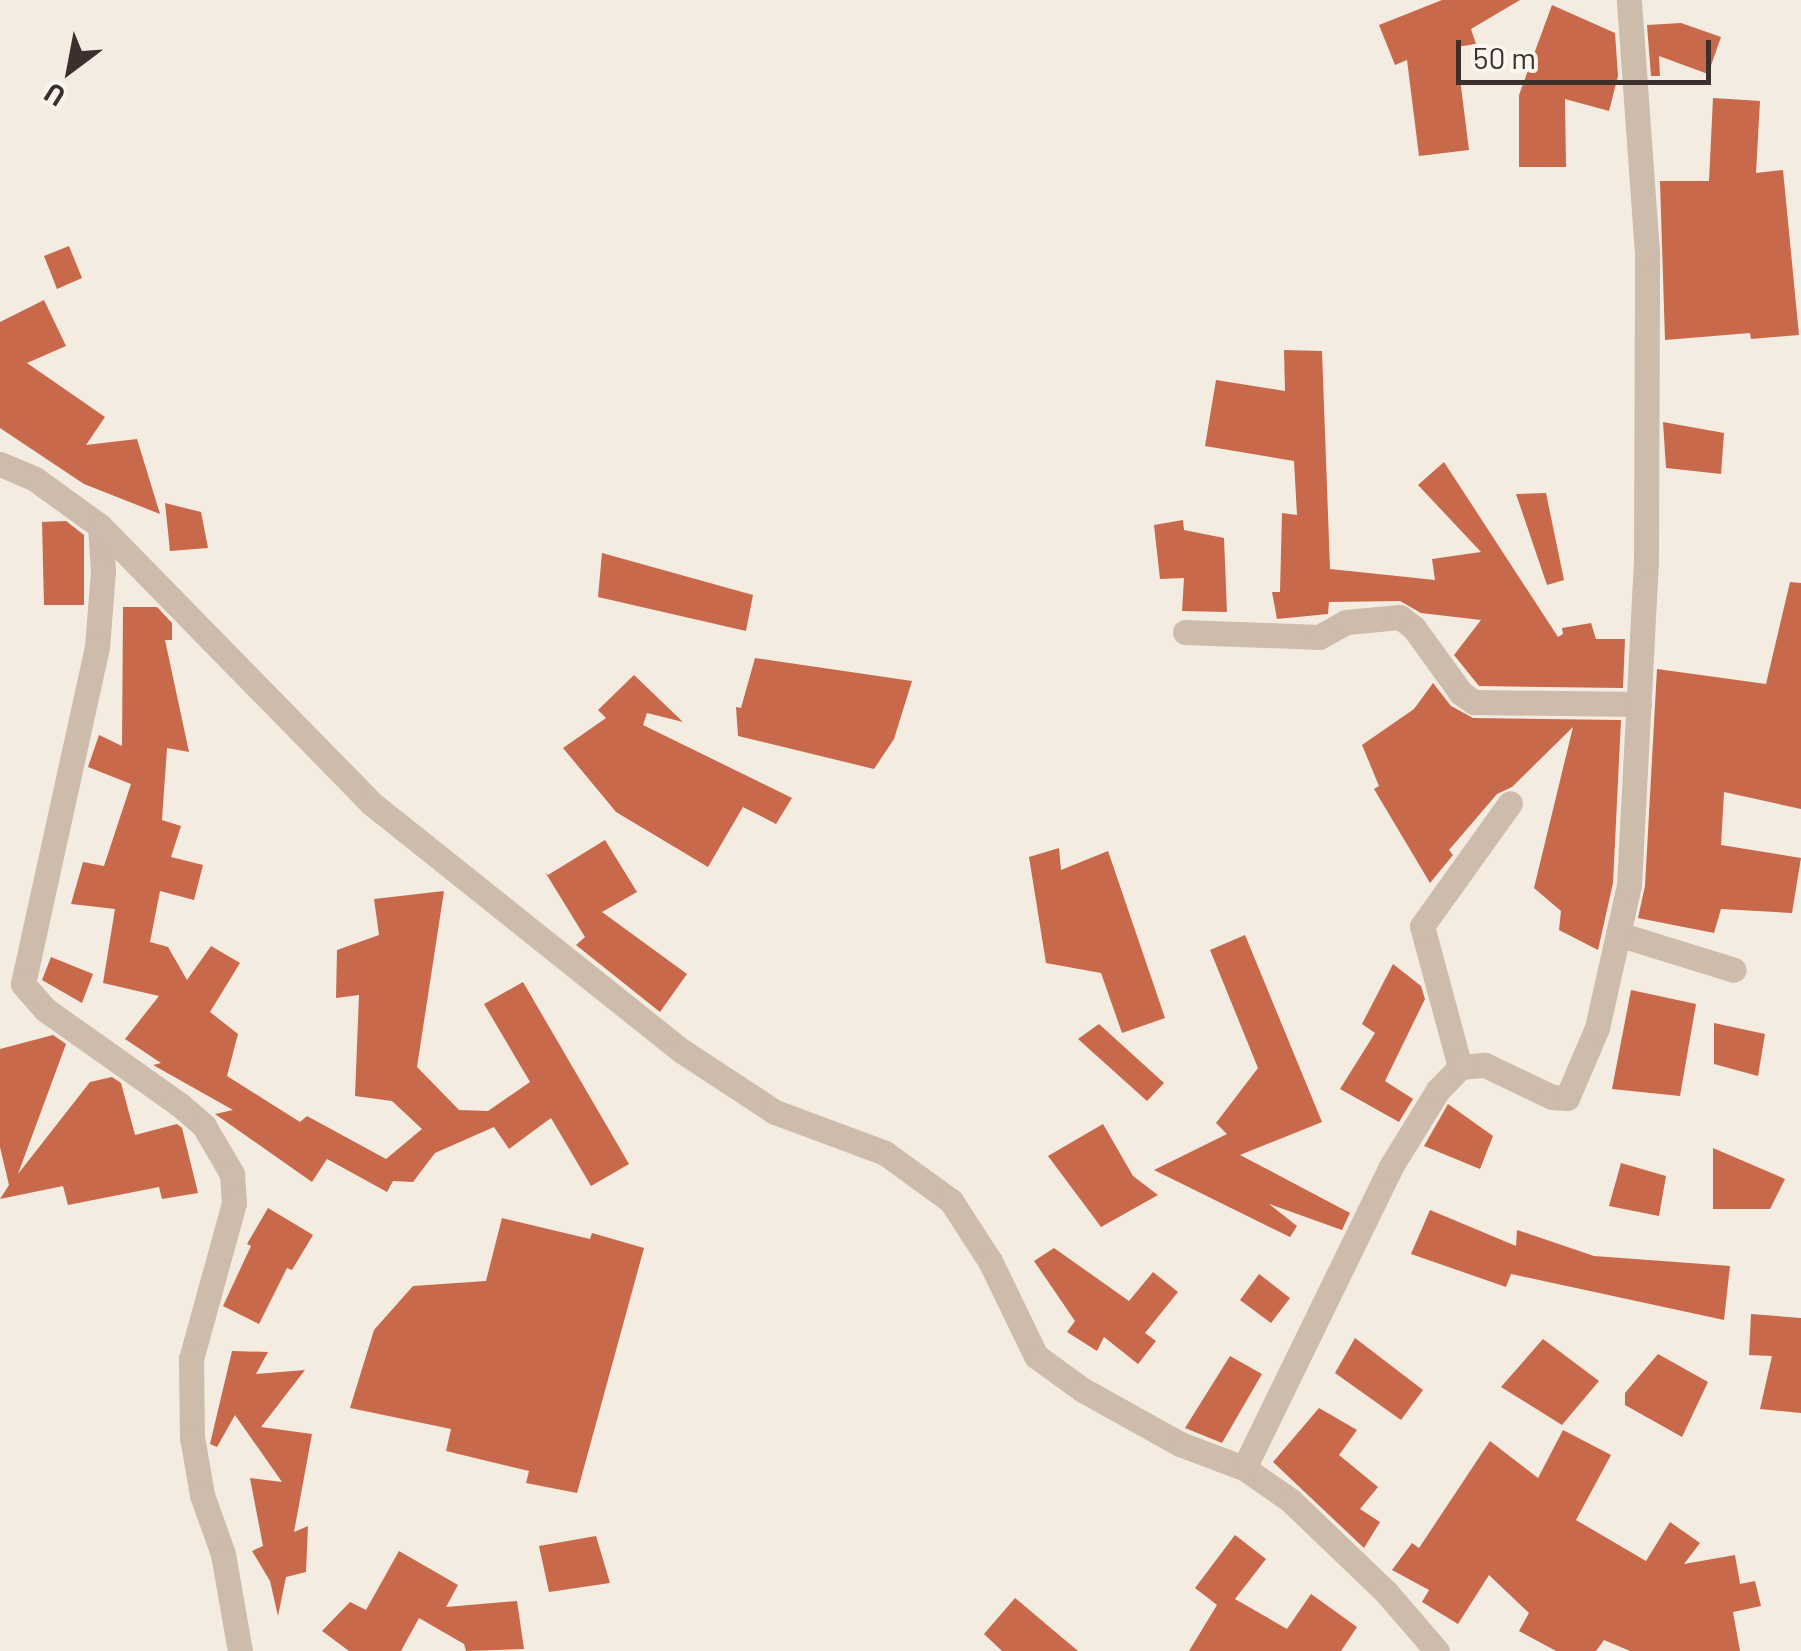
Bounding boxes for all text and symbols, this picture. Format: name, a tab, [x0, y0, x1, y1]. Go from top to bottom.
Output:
north arrow	[20, 20, 120, 120]
scale bar	[1461, 20, 1716, 82]
text: 50 m	[1473, 39, 1536, 75]
text: U	[38, 76, 71, 115]

